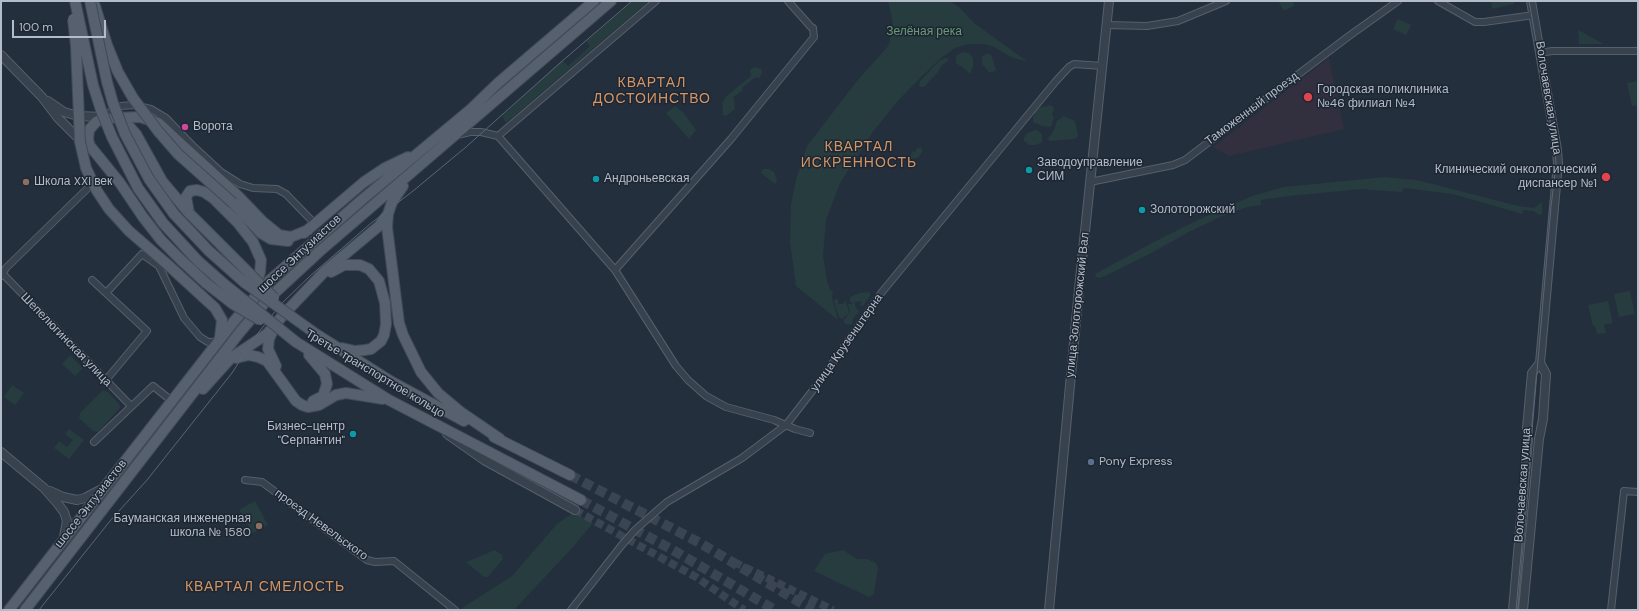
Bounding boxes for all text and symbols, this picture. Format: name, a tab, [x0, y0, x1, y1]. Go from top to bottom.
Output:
scale bar	[14, 12, 108, 38]
text: 100 m	[19, 19, 53, 35]
park label: Зелёная река	[886, 25, 962, 39]
street label: Волочаевская улица	[1532, 40, 1564, 156]
street label: Таможенный проезд	[1202, 69, 1302, 149]
district label: КВАРТАЛ ДОСТОИНСТВО	[593, 75, 711, 108]
place label: Городская поликлиника №46 филиал №4	[1317, 83, 1449, 111]
marker: Городская поликлиника №46 филиал №4	[1302, 91, 1314, 103]
place label: Ворота	[193, 120, 233, 134]
marker: Ворота	[180, 122, 190, 132]
district label: КВАРТАЛ ИСКРЕННОСТЬ	[801, 139, 917, 172]
place label: Заводоуправление СИМ	[1037, 156, 1143, 184]
place label: Клинический онкологический диспансер №1	[1435, 163, 1597, 191]
marker: Заводоуправление СИМ	[1024, 165, 1034, 175]
marker: Клинический онкологический диспансер №1	[1600, 171, 1612, 183]
place label: Андроньевская	[604, 172, 689, 186]
marker: Андроньевская	[591, 174, 601, 184]
place label: Школа XXI век	[34, 175, 112, 189]
marker: Школа XXI век	[21, 177, 31, 187]
place label: Золоторожский	[1150, 203, 1235, 217]
marker: Золоторожский	[1137, 205, 1147, 215]
street label: шоссе Энтузиастов	[255, 212, 345, 296]
street label: улица Золоторожский Вал	[1063, 232, 1093, 378]
street label: Шепелюгинская улица	[17, 290, 115, 390]
street label: улица Крузенштерна	[808, 291, 886, 395]
street label: Третье транспортное кольцо	[303, 327, 447, 421]
place label: Бизнес-центр "Серпантин"	[267, 420, 345, 448]
street label: Волочаевская улица	[1512, 427, 1534, 543]
marker: Бизнес-центр "Серпантин"	[348, 429, 358, 439]
place label: Pony Express	[1099, 455, 1173, 469]
street label: шоссе Энтузиастов	[52, 457, 130, 551]
marker: Pony Express	[1086, 457, 1096, 467]
street label: проезд Невельского	[272, 486, 370, 564]
place label: Бауманская инженерная школа № 1580	[113, 512, 251, 540]
marker: Бауманская инженерная школа № 1580	[254, 521, 264, 531]
district label: КВАРТАЛ СМЕЛОСТЬ	[185, 579, 345, 595]

